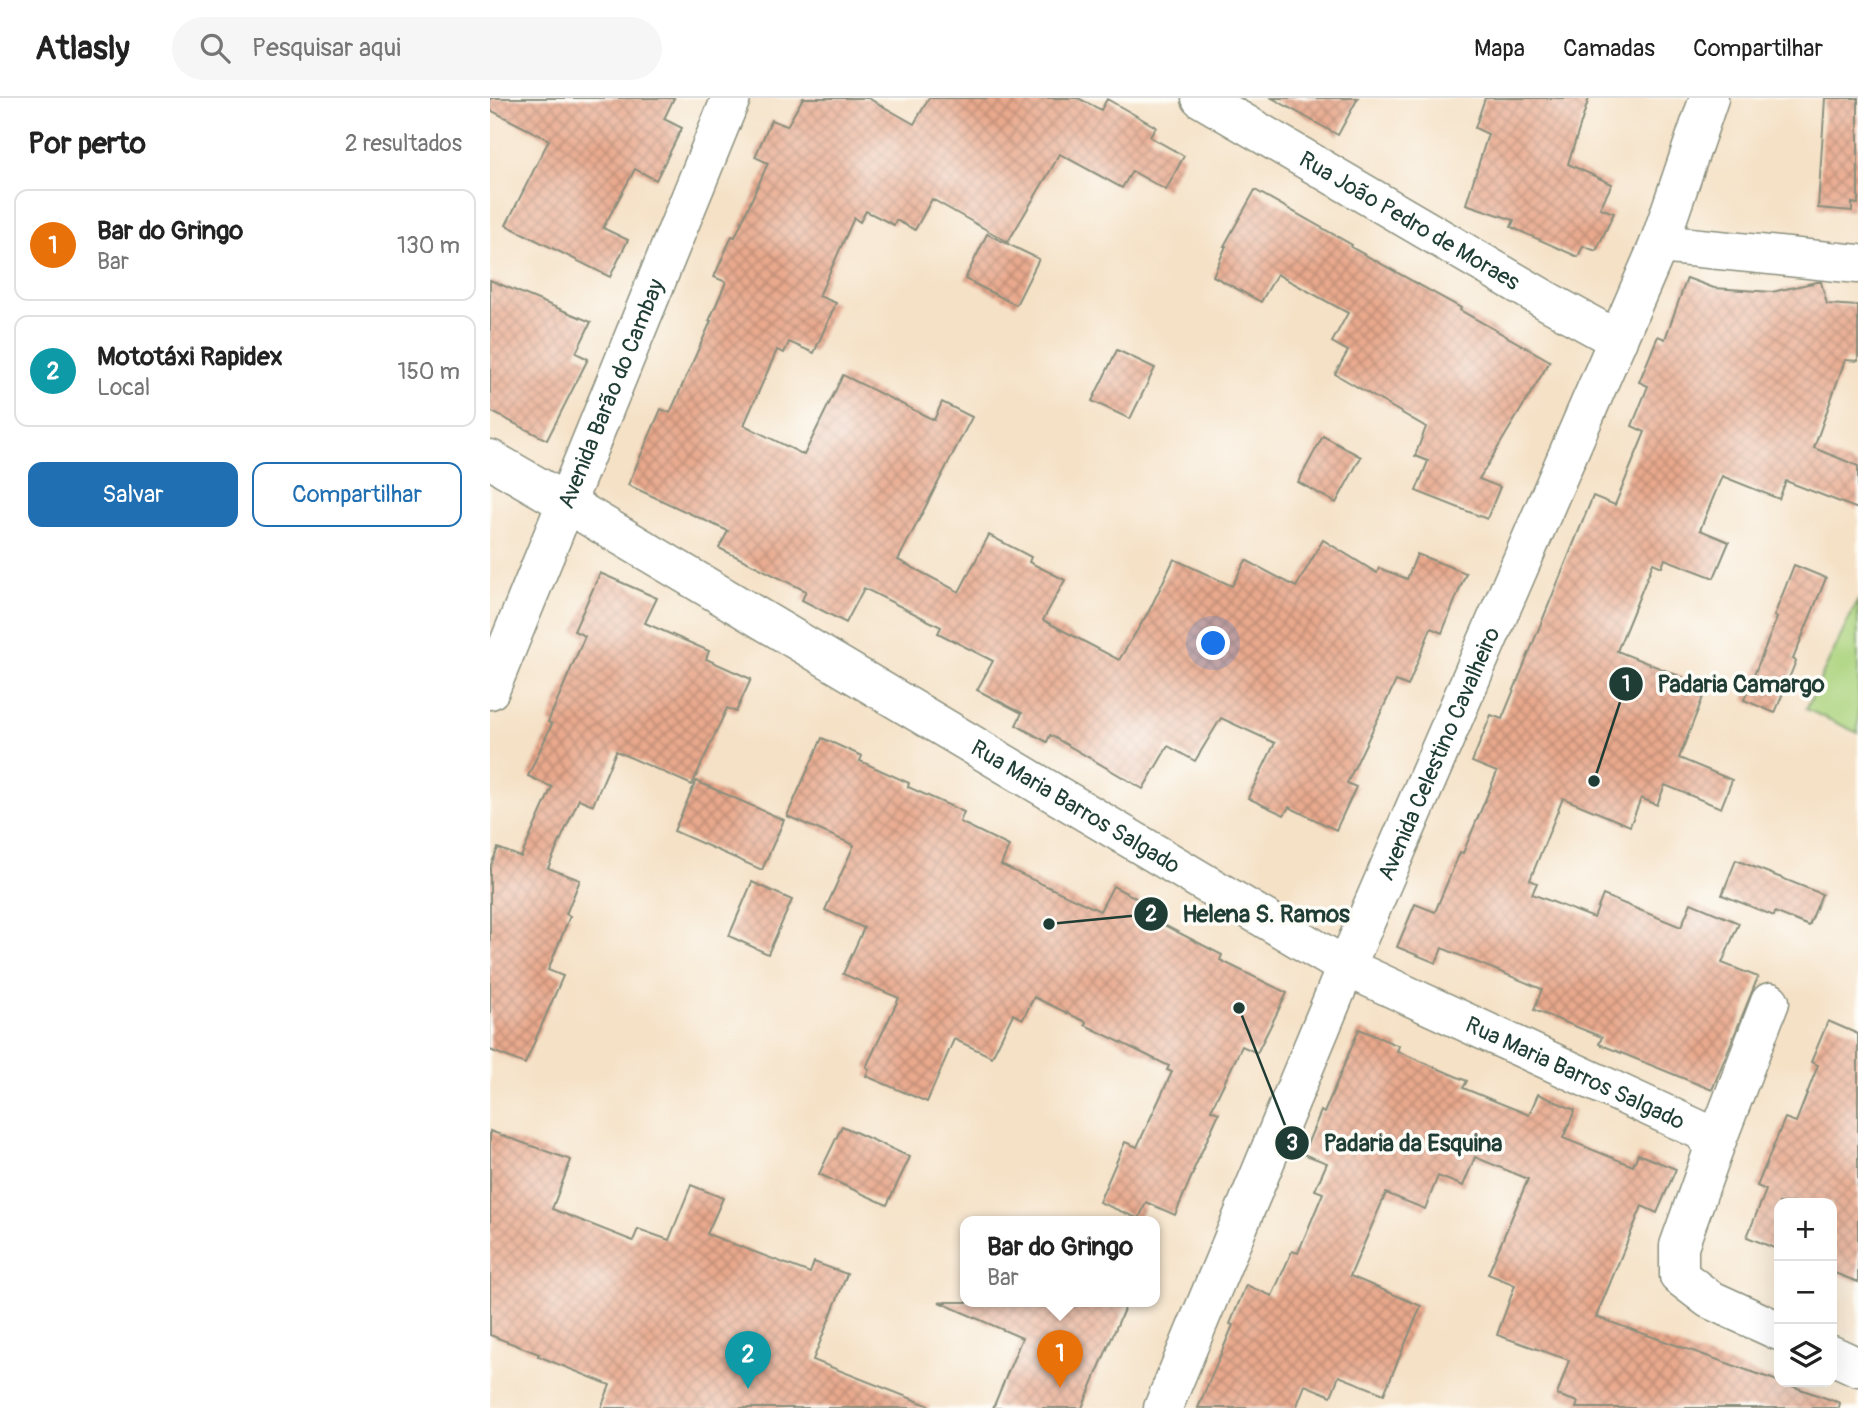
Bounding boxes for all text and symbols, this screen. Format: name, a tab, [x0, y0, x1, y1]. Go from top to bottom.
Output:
search box	[172, 17, 662, 80]
text: Atlasly	[35, 28, 130, 69]
icon: search	[196, 29, 234, 67]
text: Pesquisar aqui	[252, 32, 401, 64]
text: Mapa	[1474, 34, 1525, 63]
text: Camadas	[1563, 34, 1655, 63]
text: Compartilhar	[1693, 34, 1823, 63]
text: Por perto	[28, 125, 146, 162]
text: 2 resultados	[345, 129, 462, 158]
street label: Rua João Pedro de Moraes	[1294, 144, 1525, 296]
text: Bar do Gringo	[97, 215, 243, 247]
text: 1	[49, 231, 58, 260]
text: 130 m	[397, 231, 460, 260]
text: Bar	[97, 247, 129, 276]
street label: Avenida Barão do Cambay	[551, 274, 670, 513]
text: Mototáxi Rapidex	[97, 341, 283, 373]
text: 2	[47, 357, 59, 386]
text: 150 m	[397, 357, 460, 386]
text: Local	[97, 373, 150, 402]
button: Salvar	[28, 462, 238, 527]
button: Compartilhar	[252, 462, 462, 527]
street label: Avenida Celestino Cavalheiro	[1371, 622, 1506, 885]
your location	[1196, 626, 1230, 660]
callout: Padaria Camargo	[1608, 661, 1839, 706]
text: Padaria Camargo	[1657, 670, 1825, 699]
text: 1	[1622, 671, 1630, 698]
street label: Rua Maria Barros Salgado	[966, 733, 1186, 880]
callout: Helena S. Ramos	[1133, 891, 1364, 936]
text: Helena S. Ramos	[1182, 900, 1350, 929]
text: 2	[1145, 901, 1157, 928]
street label: Rua Maria Barros Salgado	[1461, 1010, 1690, 1136]
callout: Padaria da Esquina	[1275, 1120, 1517, 1165]
text: Padaria da Esquina	[1324, 1129, 1503, 1158]
text: 3	[1286, 1130, 1298, 1157]
map controls	[1774, 1198, 1837, 1387]
button: +	[1774, 1198, 1837, 1261]
popup	[960, 1216, 1160, 1307]
text: Bar do Gringo	[987, 1231, 1133, 1263]
button: −	[1774, 1261, 1837, 1324]
text: Bar	[987, 1263, 1019, 1292]
button: layers	[1774, 1324, 1837, 1387]
pin: 1	[1037, 1330, 1083, 1388]
pin: 2	[725, 1331, 771, 1389]

